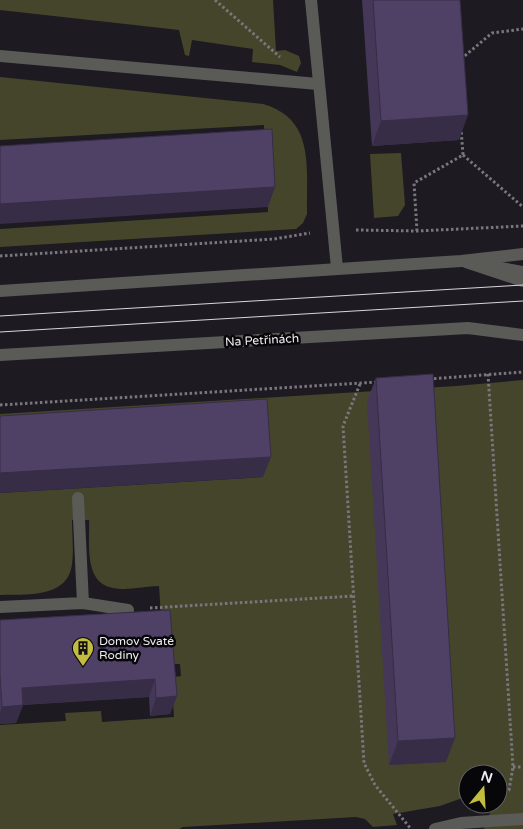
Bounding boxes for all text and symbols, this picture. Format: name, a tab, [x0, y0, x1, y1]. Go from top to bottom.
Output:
street label: Na Petřinách	[225, 331, 299, 349]
place label: Domov Svaté Rodiny	[99, 634, 174, 662]
building icon: Domov Svaté Rodiny	[71, 636, 95, 667]
north arrow	[458, 764, 508, 814]
text: N	[479, 767, 495, 787]

